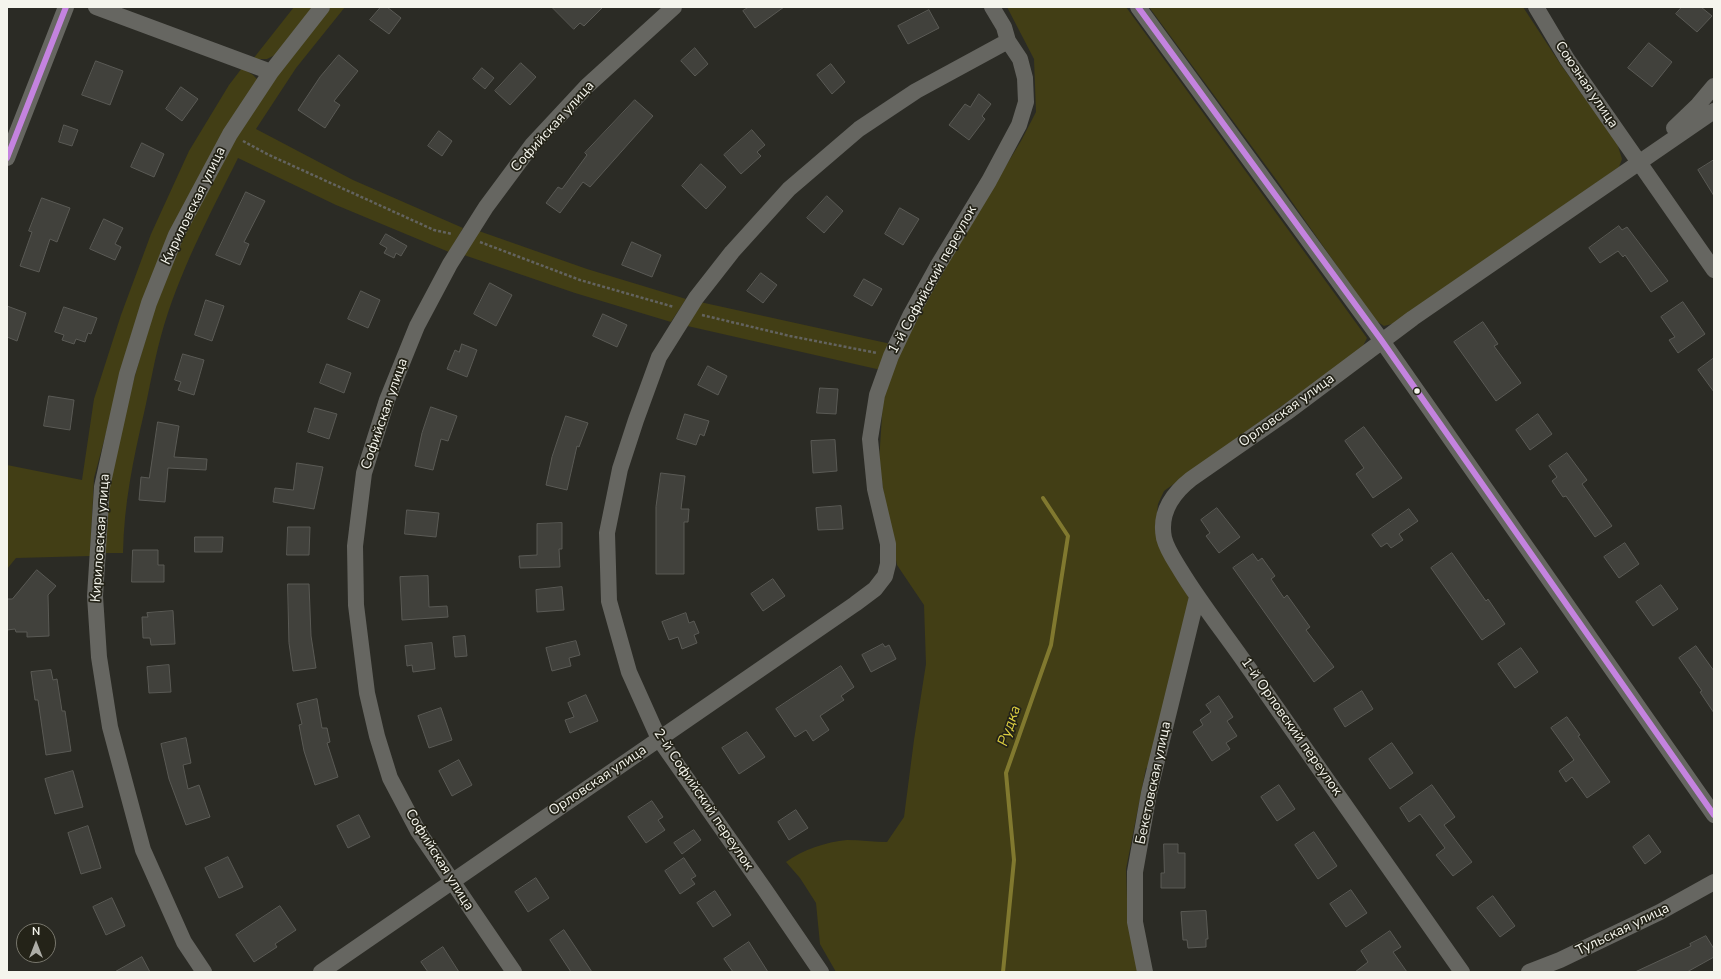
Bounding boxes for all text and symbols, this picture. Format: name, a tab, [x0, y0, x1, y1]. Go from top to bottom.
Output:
street label: Союзная улица	[1551, 38, 1621, 132]
street label: Софийская улица	[508, 78, 598, 176]
street label: Кириловская улица	[158, 144, 230, 268]
street label: 1-й Софийский переулок	[885, 203, 981, 357]
street label: Софийская улица	[358, 356, 412, 472]
street label: Орловская улица	[1236, 371, 1338, 451]
unlabelled marker	[1412, 386, 1422, 396]
street label: Кириловская улица	[88, 473, 114, 603]
street label: 1-й Орловский переулок	[1237, 655, 1345, 799]
water label: Рудка	[995, 703, 1025, 749]
street label: Бекетовская улица	[1133, 720, 1175, 846]
street label: 2-й Софийский переулок	[649, 726, 757, 874]
street label: Орловская улица	[546, 742, 650, 820]
street label: Софийская улица	[401, 806, 477, 914]
street label: Тульская улица	[1574, 900, 1672, 960]
north arrow	[16, 923, 56, 963]
text: N	[32, 924, 40, 939]

